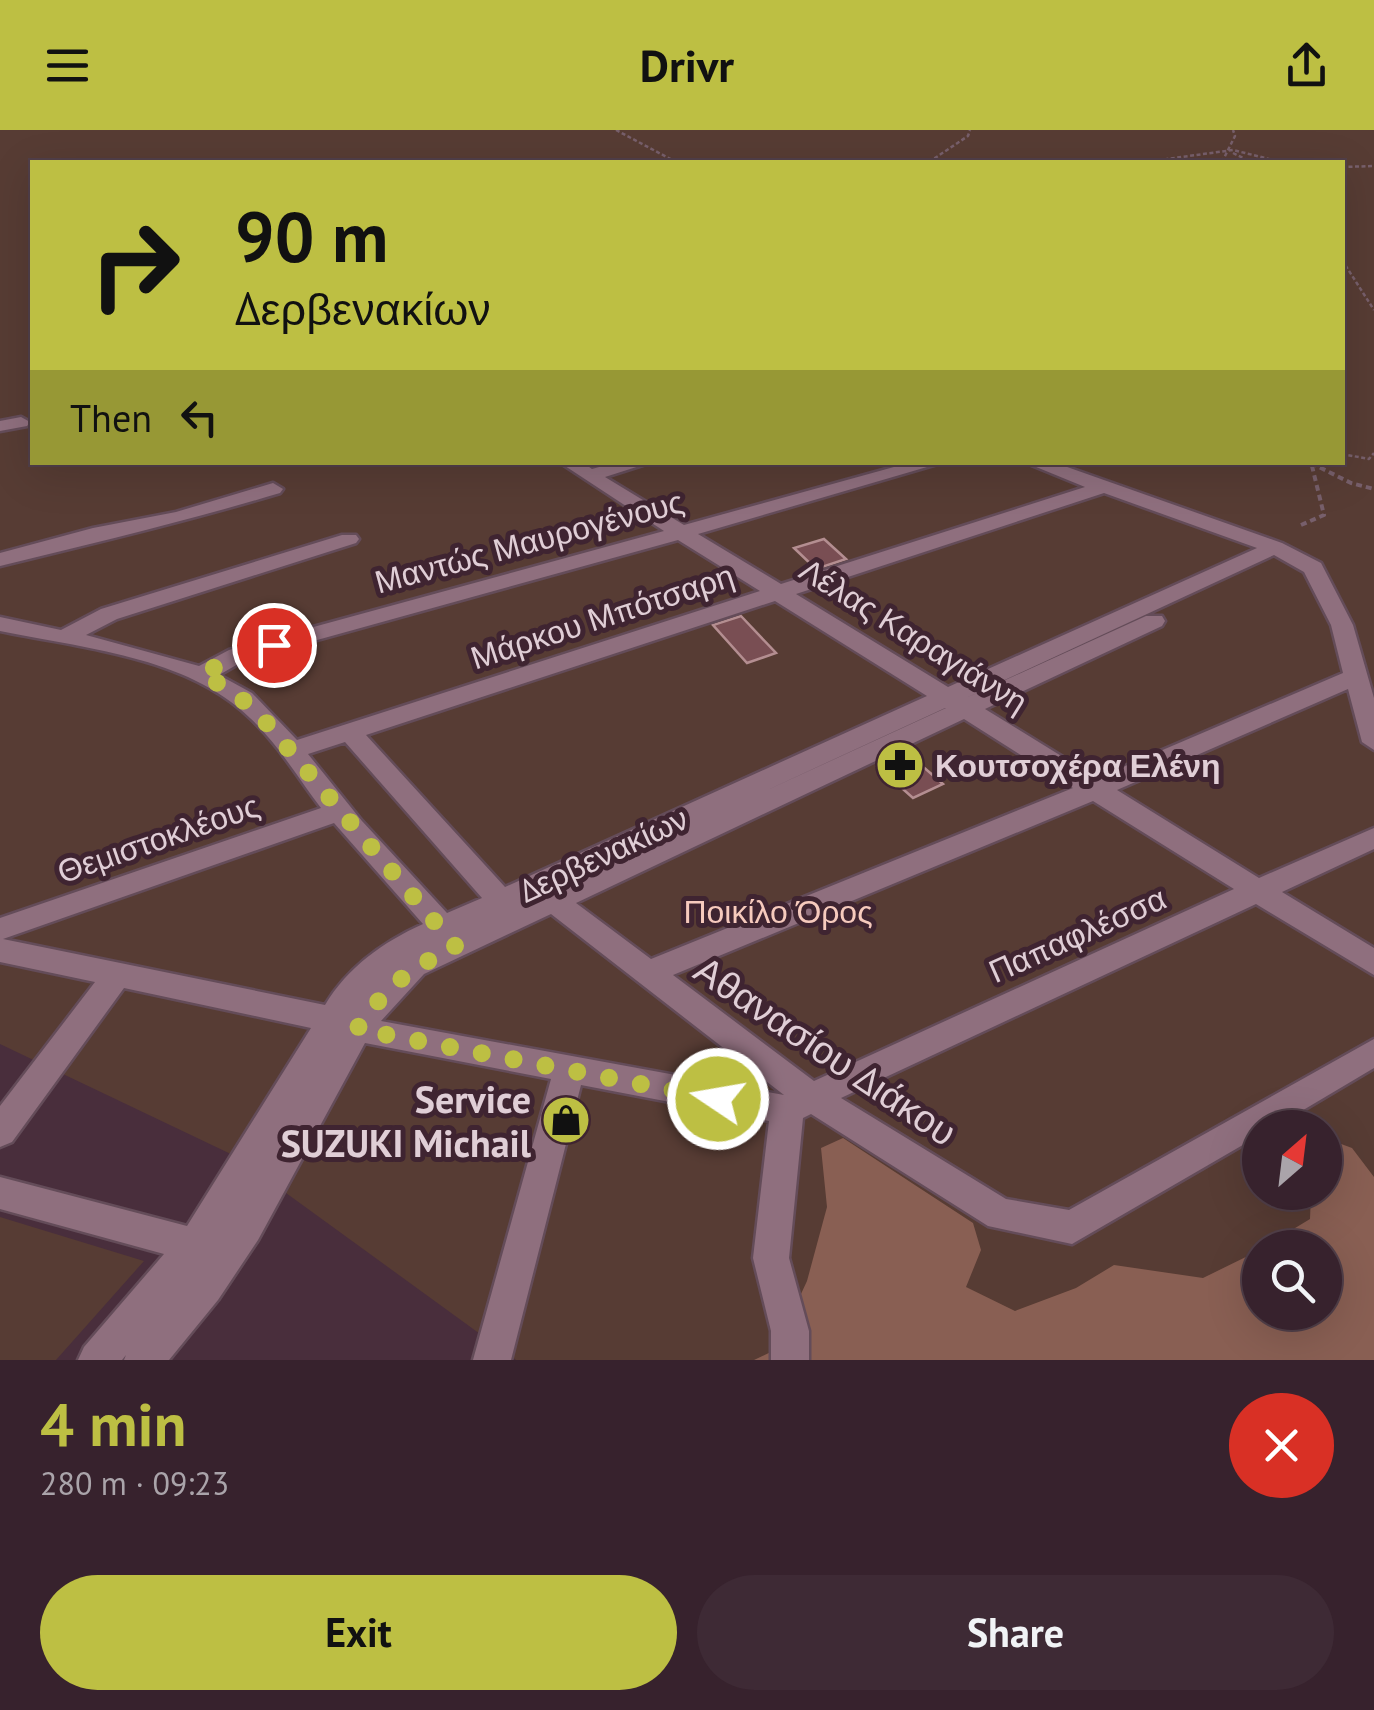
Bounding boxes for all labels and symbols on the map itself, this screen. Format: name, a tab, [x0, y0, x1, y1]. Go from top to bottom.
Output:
street label: Μαντώς Μαυρογένους	[370, 480, 688, 602]
street label: Λέλας Καραγιάννη	[792, 548, 1036, 722]
street label: Μάρκου Μπότσαρη	[465, 554, 739, 678]
pin	[232, 603, 317, 688]
pharmacy icon: Κουτσοχέρα Ελένη	[874, 739, 926, 791]
place label: Κουτσοχέρα Ελένη	[935, 744, 1221, 786]
street label: Θεμιστοκλέους	[52, 784, 264, 892]
street label: Δερβενακίων	[512, 797, 694, 911]
street label: Παπαφλέσσα	[982, 876, 1172, 992]
park label: Ποικίλο Όρος	[683, 890, 873, 932]
street label: Αθανασίου Διάκου	[686, 944, 966, 1156]
position arrow	[666, 1047, 770, 1151]
place label: Service SUZUKI Michail	[281, 1074, 532, 1167]
shop icon: Service SUZUKI Michail	[540, 1094, 592, 1146]
north arrow	[1242, 1110, 1342, 1210]

